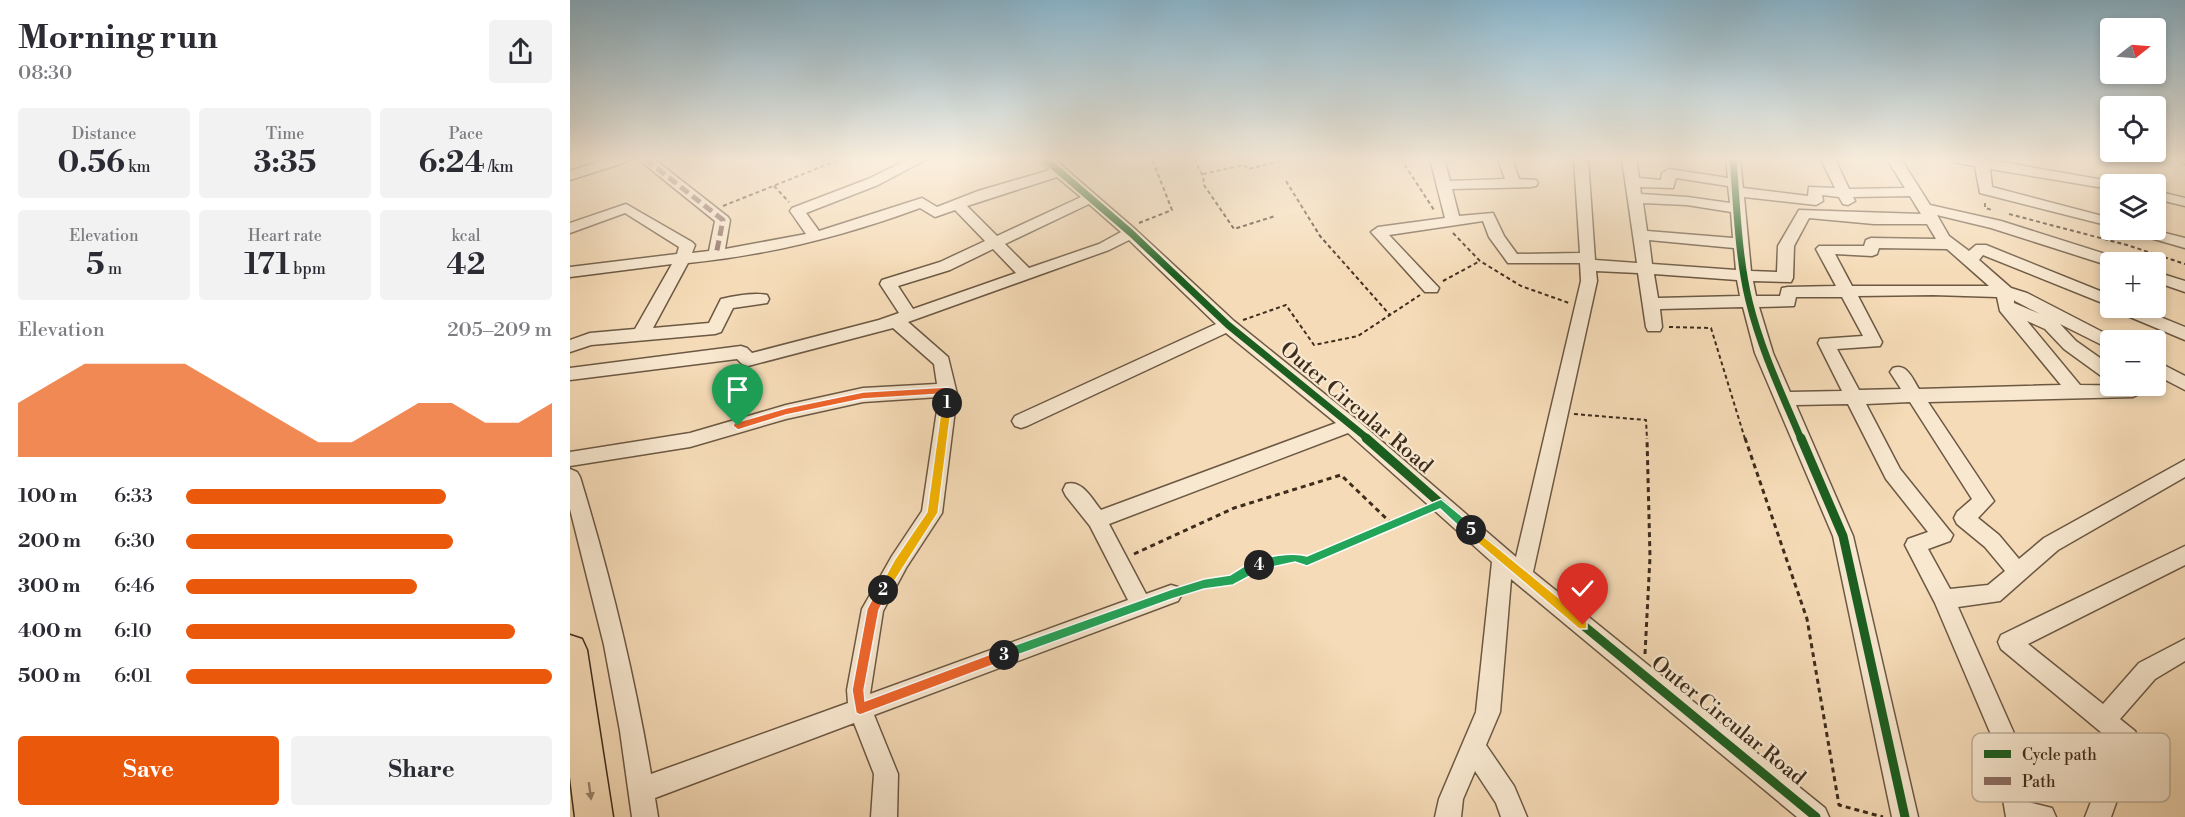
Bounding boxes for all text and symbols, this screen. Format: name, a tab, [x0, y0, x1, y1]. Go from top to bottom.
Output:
text: Morning run	[18, 18, 218, 59]
north arrow	[2100, 18, 2166, 84]
map controls	[2100, 18, 2166, 396]
button: share	[489, 20, 552, 83]
text: 08:30	[18, 61, 72, 86]
button: locate	[2100, 96, 2166, 162]
text: Distance	[72, 124, 136, 144]
text: Time	[266, 124, 304, 144]
text: Pace	[449, 124, 483, 144]
text: 0.56	[57, 144, 125, 182]
text: 3:35	[254, 144, 316, 182]
text: 6:24	[419, 144, 485, 182]
text: km	[125, 157, 151, 177]
text: /km	[485, 157, 513, 177]
button: layers	[2100, 174, 2166, 240]
text: Elevation	[69, 226, 139, 246]
text: Heart rate	[248, 226, 322, 246]
text: kcal	[451, 226, 481, 246]
text: 5	[86, 246, 105, 284]
text: 171	[244, 246, 290, 284]
text: 42	[447, 246, 485, 284]
button: +	[2100, 252, 2166, 318]
text: m	[105, 259, 122, 279]
text: bpm	[290, 259, 326, 279]
text: Elevation	[18, 318, 105, 343]
text: 205–209 m	[447, 318, 552, 343]
button: −	[2100, 330, 2166, 396]
street label: Outer Circular Road	[1274, 337, 1438, 480]
pin	[712, 364, 763, 426]
icon: arrive	[721, 373, 754, 406]
pin: 1	[932, 388, 962, 418]
text: 1	[943, 393, 951, 413]
text: 100 m	[18, 484, 77, 509]
text: 6:33	[114, 484, 153, 509]
pin: 5	[1456, 515, 1486, 545]
text: 5	[1466, 520, 1476, 540]
text: 200 m	[18, 529, 81, 554]
text: 6:30	[114, 529, 155, 554]
pin: 4	[1244, 550, 1274, 580]
text: 4	[1254, 555, 1264, 575]
pin	[1557, 563, 1608, 625]
icon: check	[1566, 572, 1599, 605]
text: 300 m	[18, 574, 81, 599]
text: 6:46	[114, 574, 155, 599]
pin: 2	[868, 575, 898, 605]
text: 2	[878, 580, 888, 600]
text: 400 m	[18, 619, 82, 644]
text: 6:10	[114, 619, 152, 644]
pin: 3	[989, 640, 1019, 670]
text: 3	[999, 645, 1009, 665]
street label: Outer Circular Road	[1645, 651, 1811, 791]
text: 500 m	[18, 664, 81, 689]
text: 6:01	[114, 664, 152, 689]
legend	[1972, 733, 2170, 802]
button: Save	[18, 736, 279, 805]
button: Share	[291, 736, 552, 805]
text: Cycle path	[2022, 745, 2097, 765]
text: Path	[2022, 772, 2056, 792]
one-way arrow	[586, 781, 595, 800]

